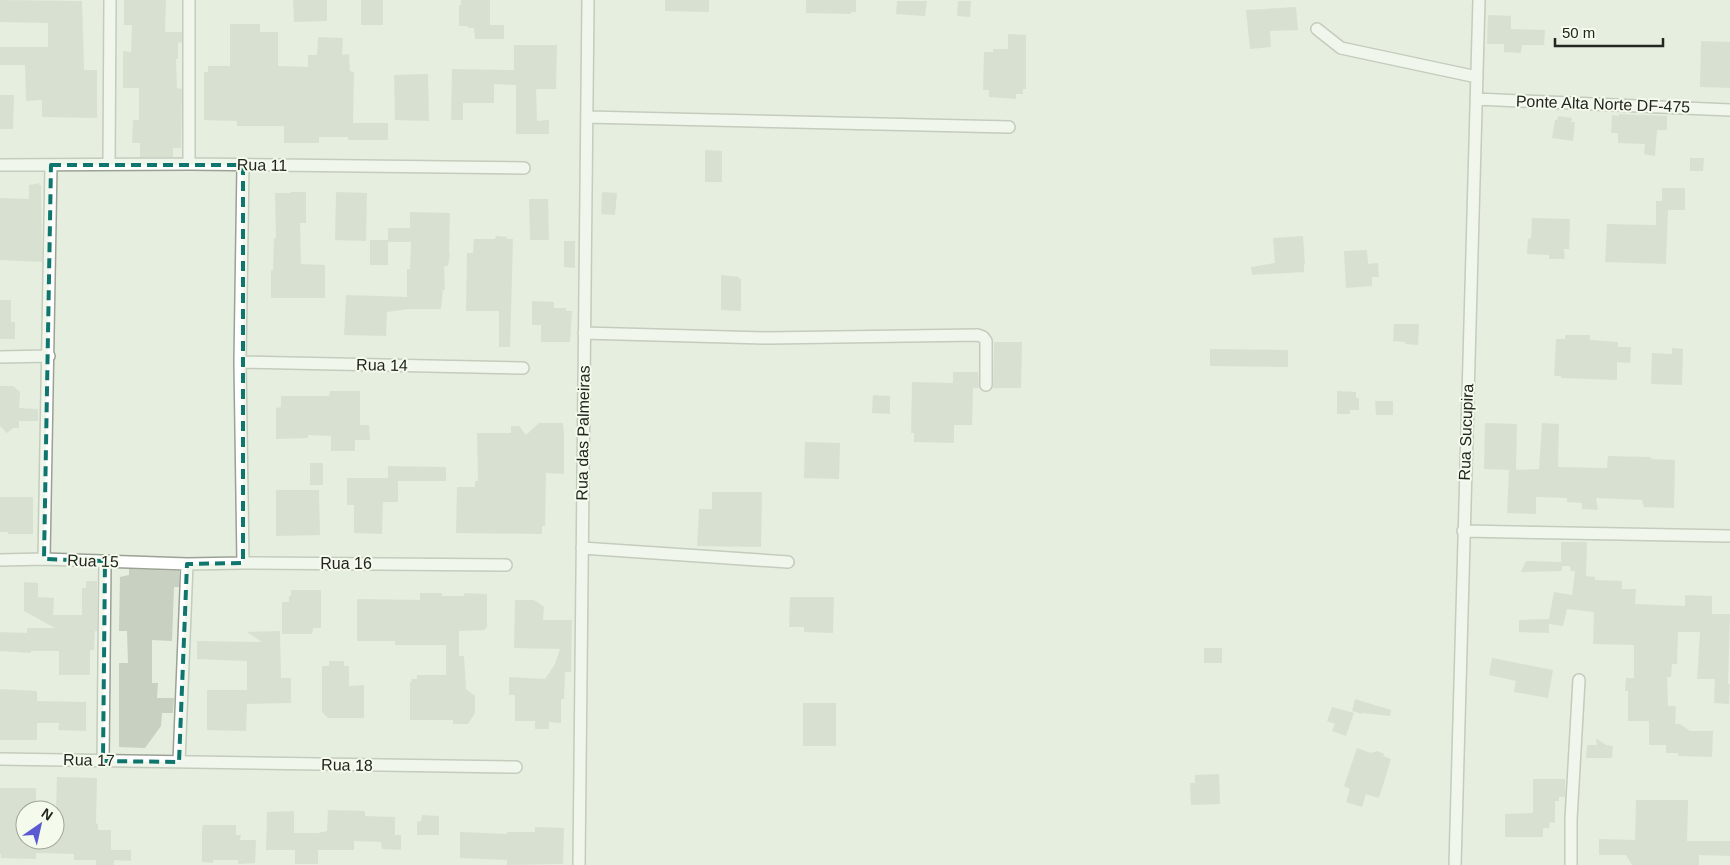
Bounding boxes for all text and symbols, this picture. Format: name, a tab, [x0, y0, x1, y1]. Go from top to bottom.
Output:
scale bar	[1555, 15, 1662, 47]
text: 50 m	[1562, 24, 1595, 41]
street label: Ponte Alta Norte DF-475	[1516, 92, 1691, 116]
street label: Rua 11	[237, 156, 287, 174]
street label: Rua 14	[356, 356, 408, 374]
street label: Rua das Palmeiras	[573, 365, 593, 501]
street label: Rua Sucupira	[1456, 383, 1476, 481]
street label: Rua 15	[67, 552, 119, 570]
street label: Rua 16	[320, 555, 372, 572]
street label: Rua 17	[63, 751, 115, 769]
street label: Rua 18	[321, 756, 373, 774]
north arrow	[15, 800, 65, 850]
text: N	[39, 805, 56, 824]

